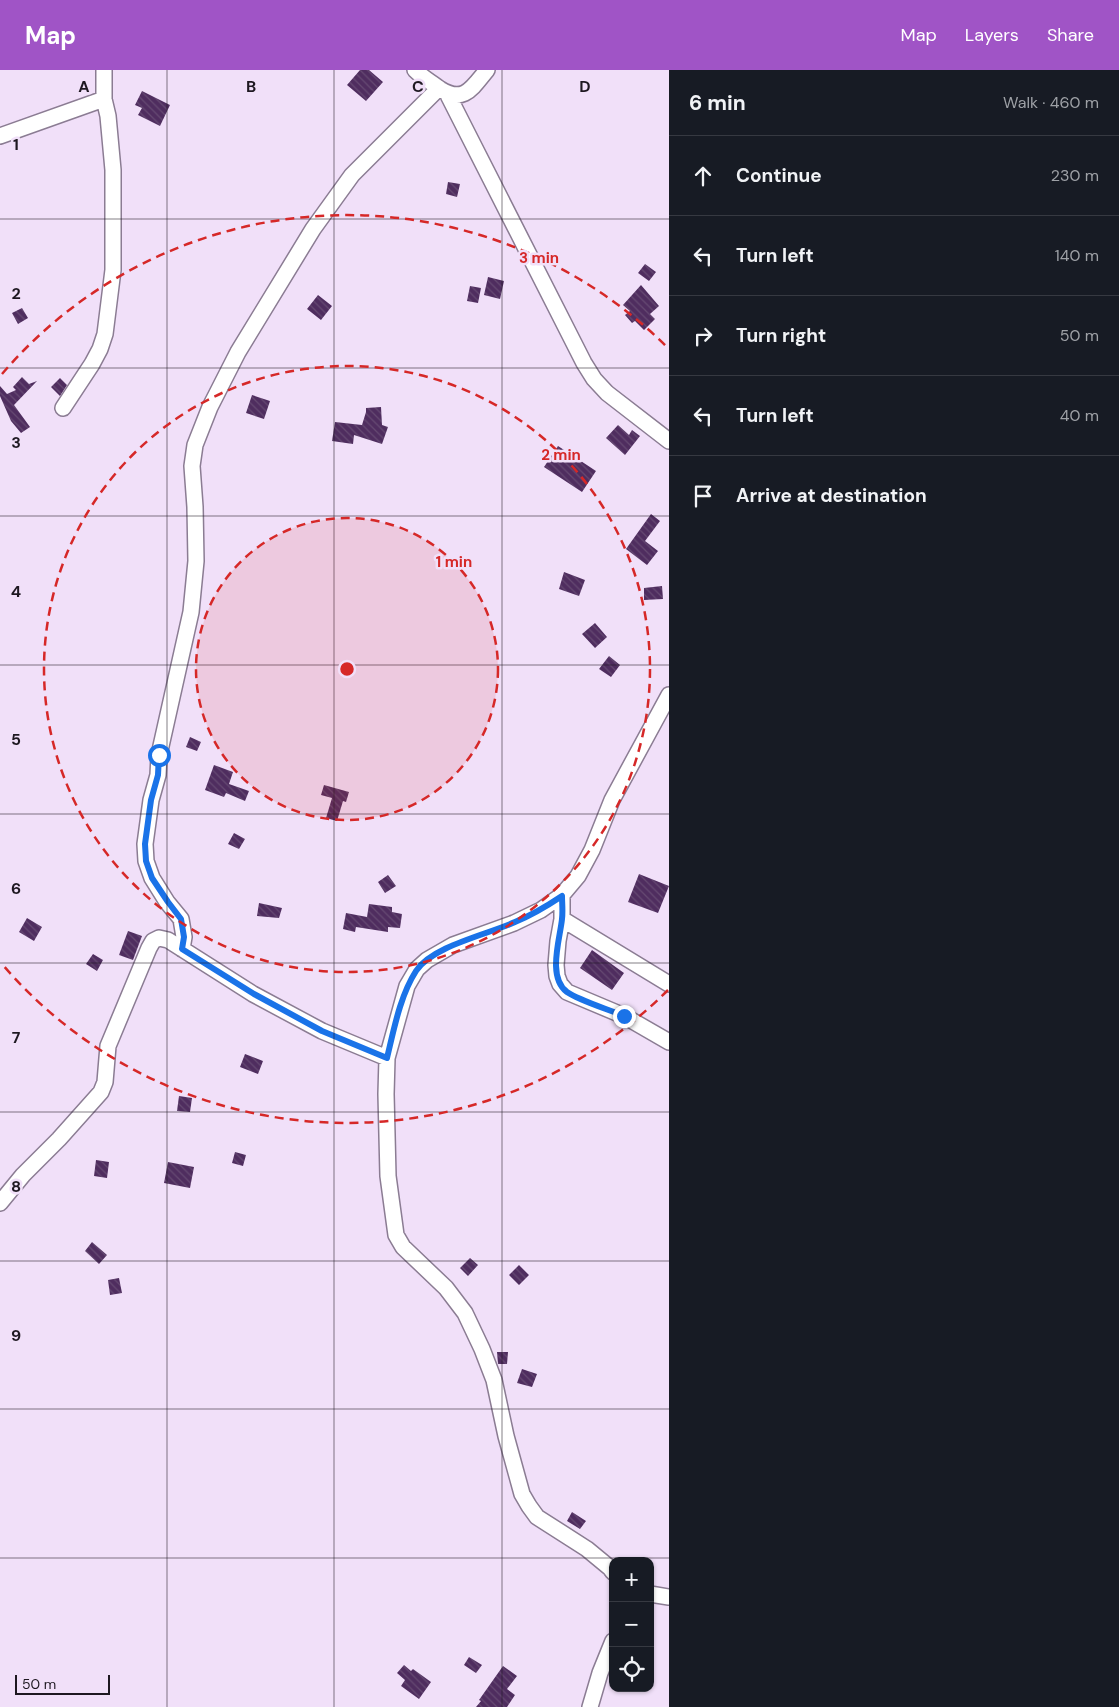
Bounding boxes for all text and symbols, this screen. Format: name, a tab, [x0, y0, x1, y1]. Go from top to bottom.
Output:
text: Map	[25, 20, 76, 51]
text: Map	[901, 23, 937, 47]
text: Layers	[965, 23, 1019, 47]
text: Share	[1047, 23, 1094, 47]
text: A	[78, 76, 90, 97]
text: B	[246, 76, 256, 97]
text: C	[412, 76, 424, 97]
text: D	[579, 76, 591, 97]
text: 6 min	[689, 89, 746, 117]
text: Walk · 460 m	[1003, 92, 1099, 113]
text: 1	[13, 134, 19, 155]
icon: ahead	[689, 162, 717, 190]
text: Continue	[736, 163, 822, 188]
text: 230 m	[1051, 165, 1099, 186]
icon: left	[689, 242, 717, 270]
text: Turn left	[736, 243, 814, 268]
text: 140 m	[1055, 245, 1099, 266]
text: 3 min	[519, 248, 559, 268]
text: 2	[11, 283, 21, 304]
icon: right	[689, 322, 717, 350]
text: Turn right	[736, 323, 826, 348]
text: 50 m	[1060, 325, 1099, 346]
icon: left	[689, 402, 717, 430]
text: Turn left	[736, 403, 814, 428]
text: 40 m	[1060, 405, 1099, 426]
text: 3	[11, 432, 21, 453]
text: 2 min	[541, 445, 581, 465]
icon: arrive	[689, 482, 717, 510]
text: Arrive at destination	[736, 483, 927, 508]
text: 1 min	[436, 552, 472, 572]
text: 4	[11, 581, 21, 602]
centre of rings	[338, 660, 356, 678]
text: 5	[11, 729, 21, 750]
route start	[148, 744, 171, 767]
text: 6	[11, 878, 21, 899]
route end	[613, 1005, 636, 1028]
text: 7	[12, 1027, 21, 1048]
text: 8	[11, 1176, 21, 1197]
text: 9	[11, 1325, 21, 1346]
map controls	[609, 1557, 654, 1692]
button: +	[609, 1557, 654, 1602]
button: −	[609, 1602, 654, 1647]
button: locate	[609, 1647, 654, 1692]
scale bar	[15, 1672, 110, 1695]
text: 50 m	[22, 1675, 56, 1693]

